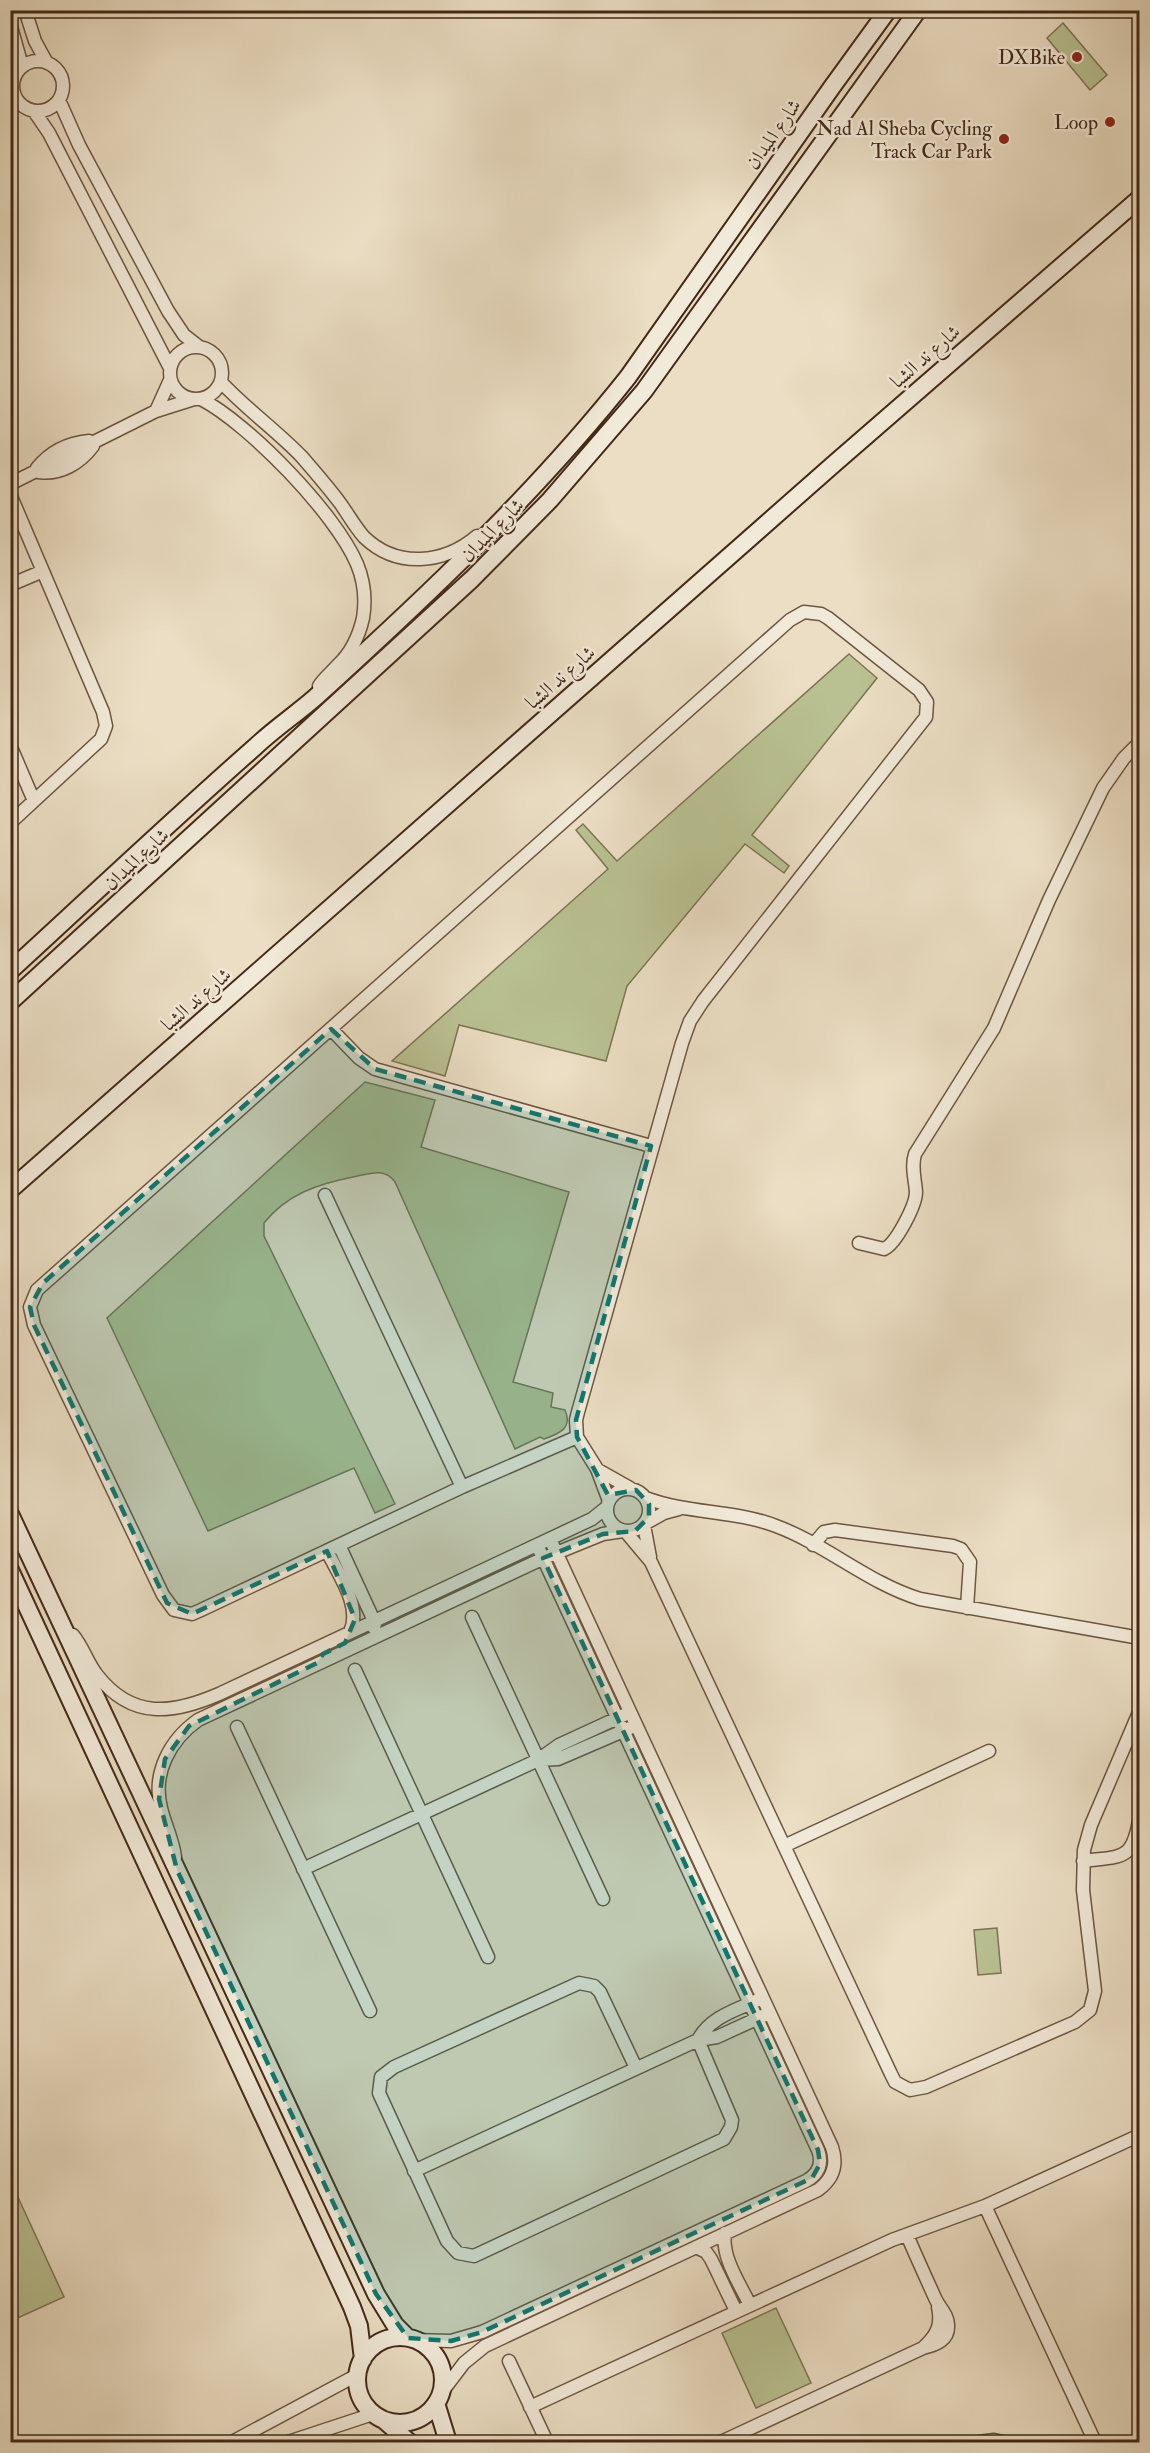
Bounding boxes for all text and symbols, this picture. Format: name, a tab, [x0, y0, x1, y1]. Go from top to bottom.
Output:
place label: DXBike	[998, 45, 1065, 70]
marker: DXBike	[1070, 50, 1084, 64]
street label: شارع الميدان	[740, 94, 811, 177]
place label: Loop	[1054, 110, 1098, 136]
marker: Loop	[1103, 115, 1117, 129]
place label: Nad Al Sheba Cycling Track Car Park	[816, 116, 993, 164]
marker: Nad Al Sheba Cycling Track Car Park	[997, 132, 1011, 146]
street label: شارع ند الشبا	[885, 319, 969, 397]
street label: شارع الميدان	[455, 493, 533, 571]
street label: شارع ند الشبا	[520, 640, 604, 718]
street label: شارع الميدان	[98, 823, 178, 900]
street label: شارع ند الشبا	[156, 962, 240, 1040]

